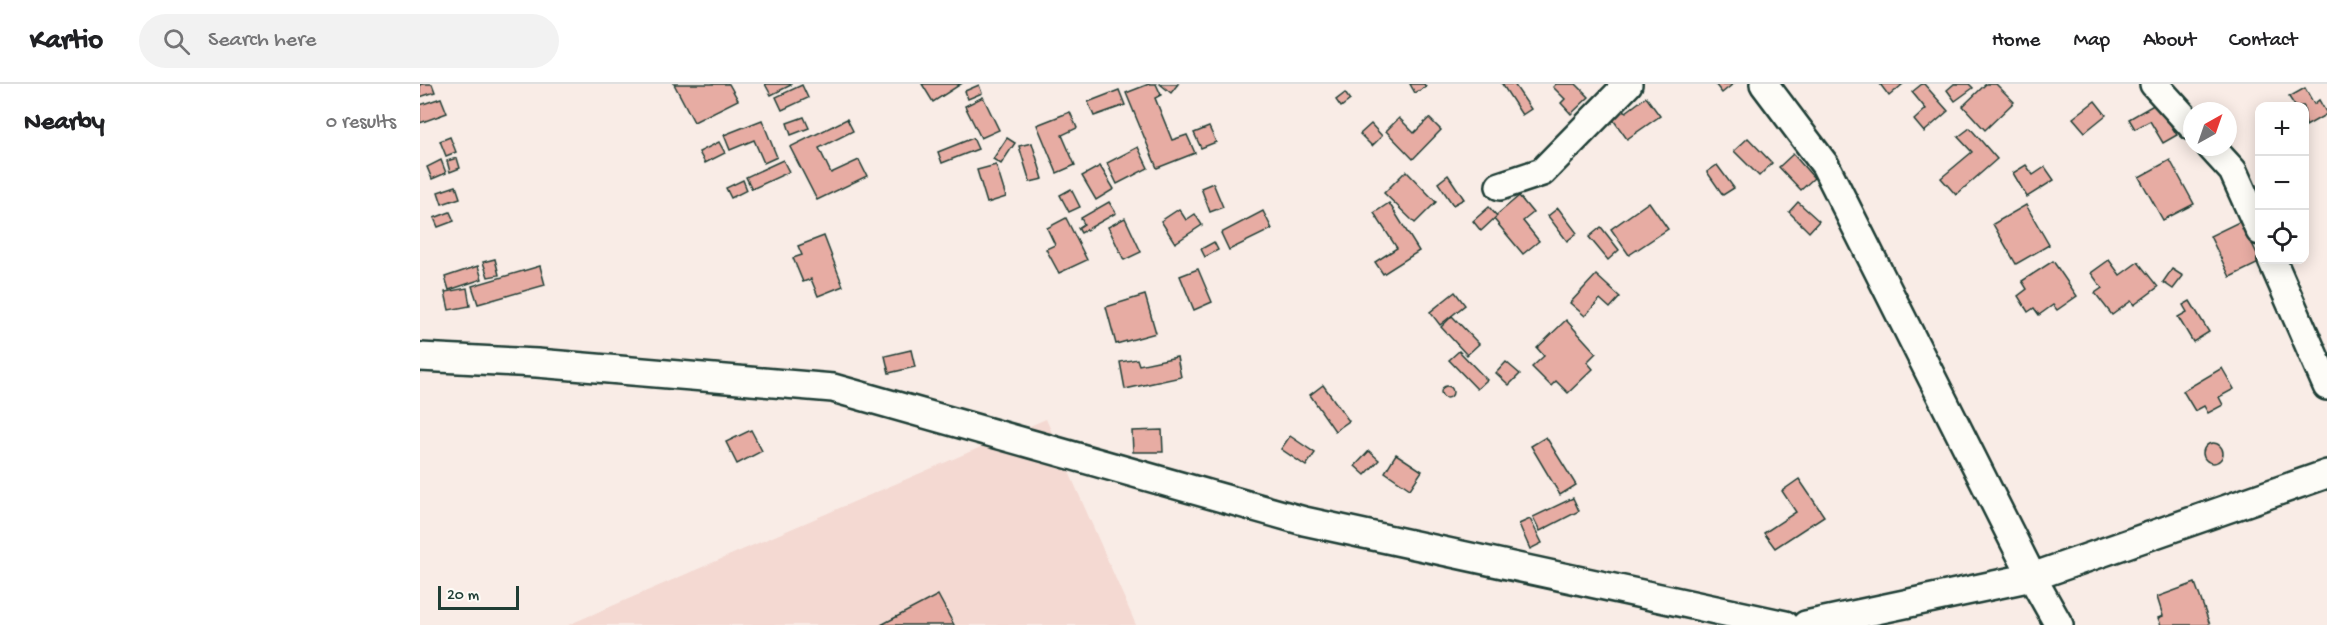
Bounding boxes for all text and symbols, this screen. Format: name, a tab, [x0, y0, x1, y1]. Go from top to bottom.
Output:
search box	[139, 14, 559, 68]
text: Kartio	[30, 25, 103, 58]
icon: search	[160, 25, 193, 58]
text: Search here	[208, 28, 316, 54]
text: Home	[1992, 29, 2040, 54]
text: Map	[2073, 29, 2110, 54]
text: About	[2143, 29, 2196, 54]
text: Contact	[2229, 29, 2297, 54]
north arrow	[2183, 102, 2237, 156]
map controls	[2255, 102, 2309, 264]
button: +	[2255, 102, 2309, 156]
text: Nearby	[24, 108, 105, 139]
text: 0 results	[326, 112, 396, 135]
button: −	[2255, 156, 2309, 210]
button: locate	[2255, 210, 2309, 264]
scale bar	[438, 583, 519, 610]
text: 20 m	[447, 587, 479, 606]

